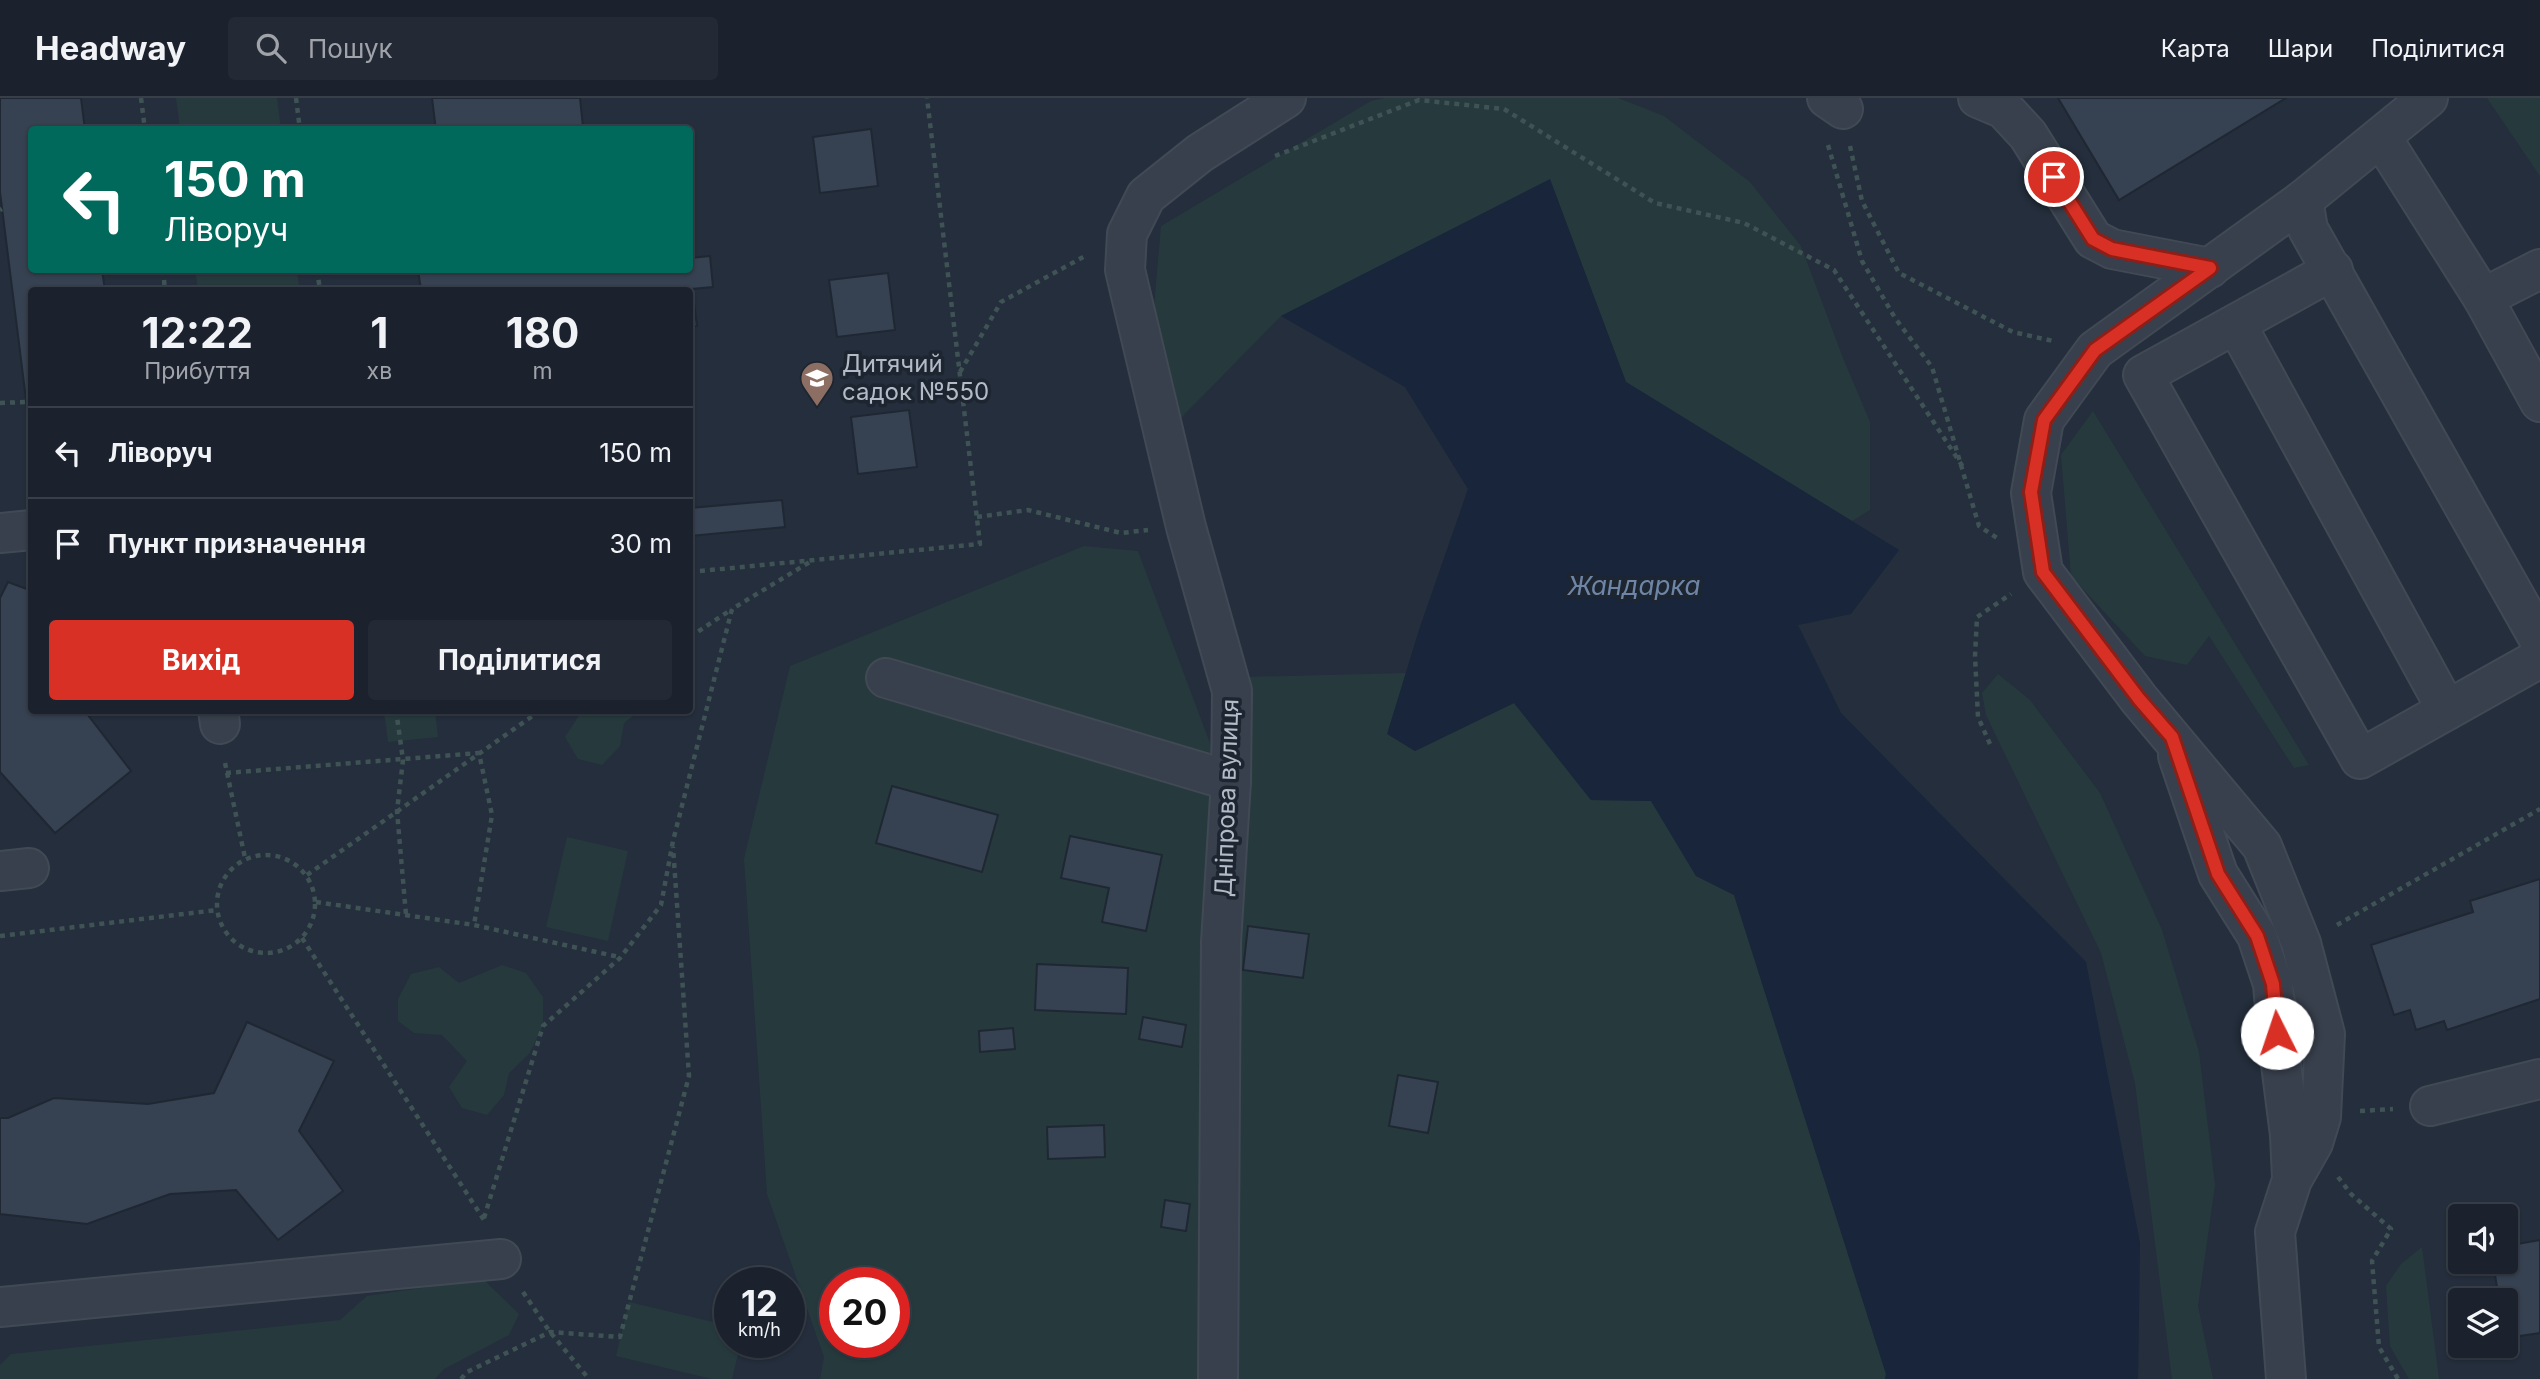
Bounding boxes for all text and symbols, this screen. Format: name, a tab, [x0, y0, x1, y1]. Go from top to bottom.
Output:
search box	[228, 17, 718, 80]
text: Headway	[35, 28, 186, 68]
icon: search	[252, 29, 290, 67]
text: Пошук	[308, 33, 393, 64]
text: Карта	[2161, 34, 2230, 63]
text: Шари	[2268, 34, 2333, 63]
text: Поділитися	[2371, 34, 2505, 63]
pin	[2024, 147, 2084, 207]
text: 150 m	[164, 150, 306, 209]
icon: left	[49, 154, 140, 245]
icon: arrive	[2035, 158, 2073, 196]
text: Ліворуч	[164, 210, 288, 249]
text: 12:22	[142, 307, 253, 358]
text: 1	[370, 307, 388, 358]
text: 180	[506, 307, 579, 358]
place label: Дитячий садок №550	[842, 349, 989, 406]
text: Прибуття	[144, 357, 250, 385]
text: хв	[367, 357, 392, 385]
text: m	[532, 357, 553, 385]
school or university icon: Дитячий садок №550	[798, 359, 836, 408]
icon: left	[49, 434, 87, 472]
text: Ліворуч	[108, 437, 212, 468]
text: 150 m	[599, 437, 672, 468]
icon: arrive	[49, 525, 87, 563]
text: Пункт призначення	[108, 528, 366, 559]
text: 30 m	[609, 528, 672, 559]
water label: Жандарка	[1566, 570, 1701, 601]
button: Вихід	[49, 620, 354, 700]
button: Поділитися	[368, 620, 672, 700]
street label: Дніпрова вулиця	[1209, 698, 1244, 898]
position arrow	[2240, 996, 2314, 1070]
map controls	[2448, 1204, 2518, 1358]
button: sound	[2448, 1204, 2518, 1274]
speed limit sign: 20	[819, 1267, 910, 1358]
text: 12	[741, 1282, 778, 1324]
button: layers	[2448, 1288, 2518, 1358]
text: km/h	[738, 1319, 781, 1340]

